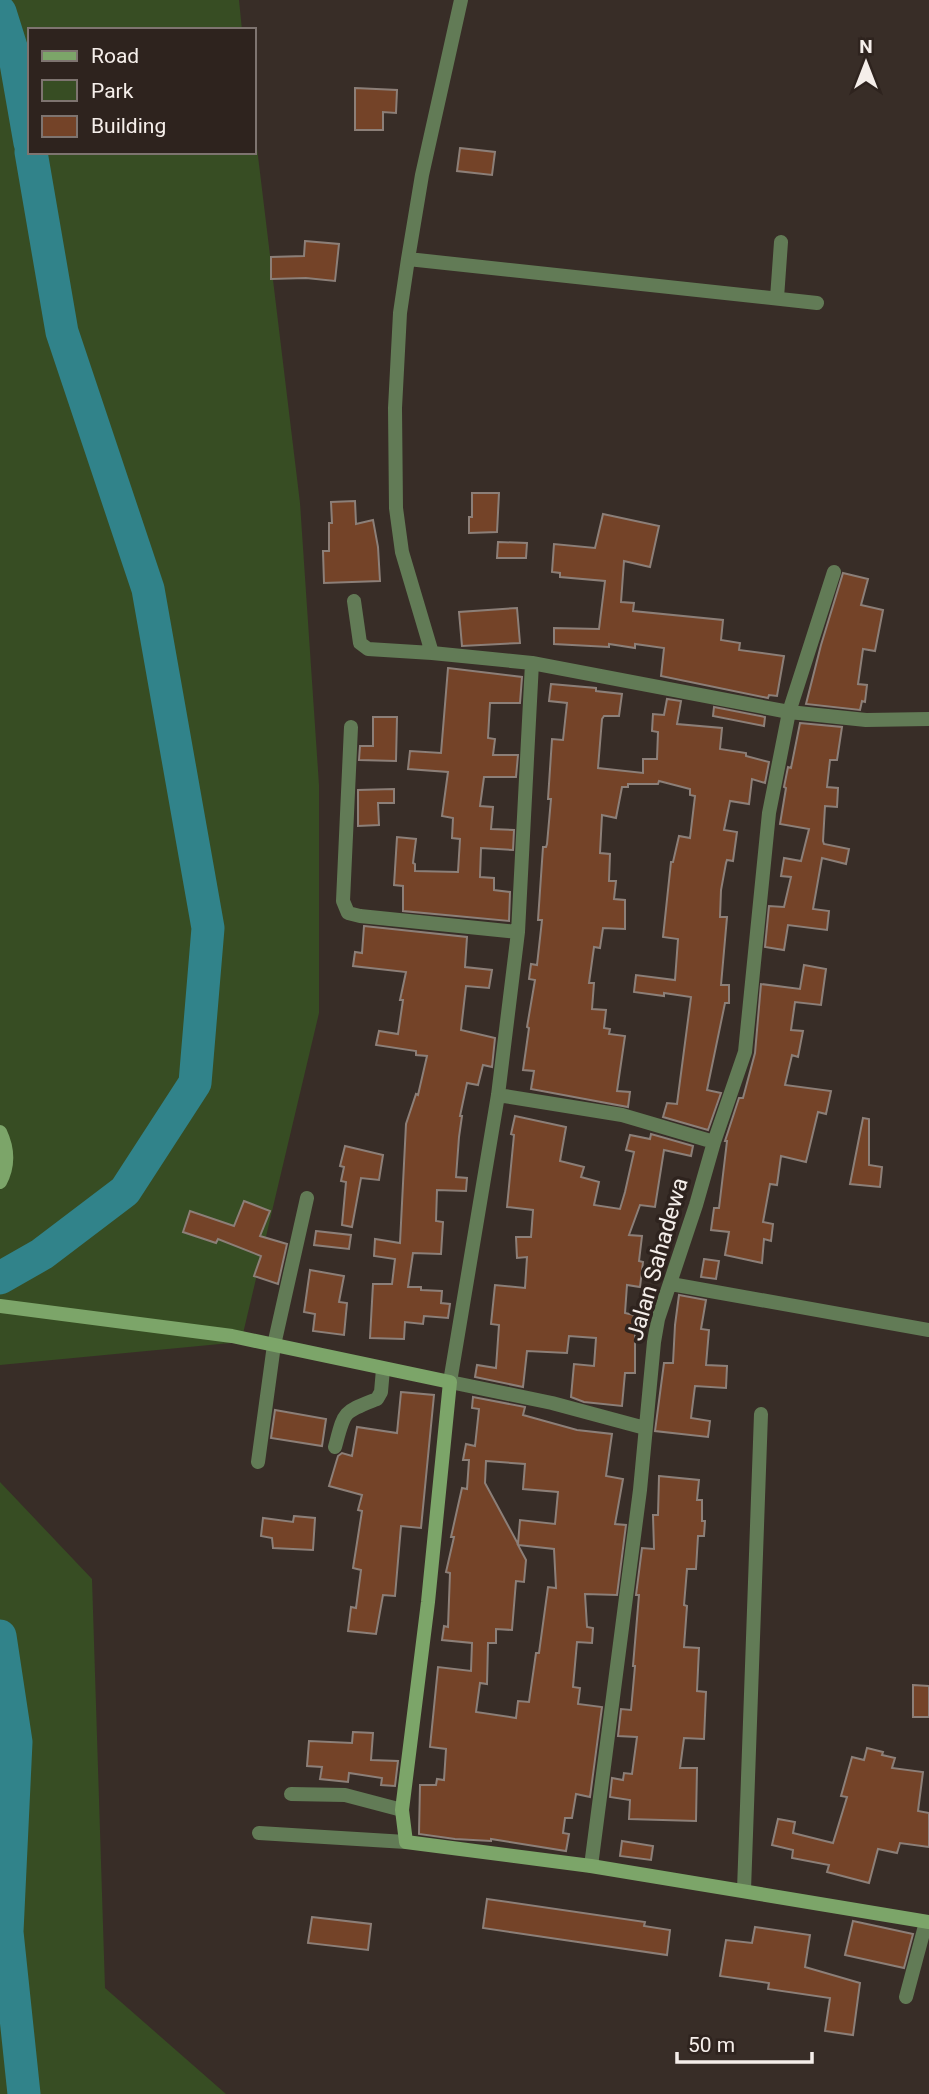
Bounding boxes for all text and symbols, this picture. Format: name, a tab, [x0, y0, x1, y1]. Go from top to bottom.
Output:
legend	[28, 28, 256, 154]
north arrow	[831, 28, 901, 98]
text: N	[859, 35, 873, 58]
text: Road	[91, 44, 139, 68]
text: Park	[91, 79, 134, 103]
text: Building	[91, 114, 166, 138]
street label: Jalan Sahadewa	[621, 1175, 694, 1344]
scale bar	[677, 2021, 812, 2064]
text: 50 m	[688, 2033, 735, 2057]

